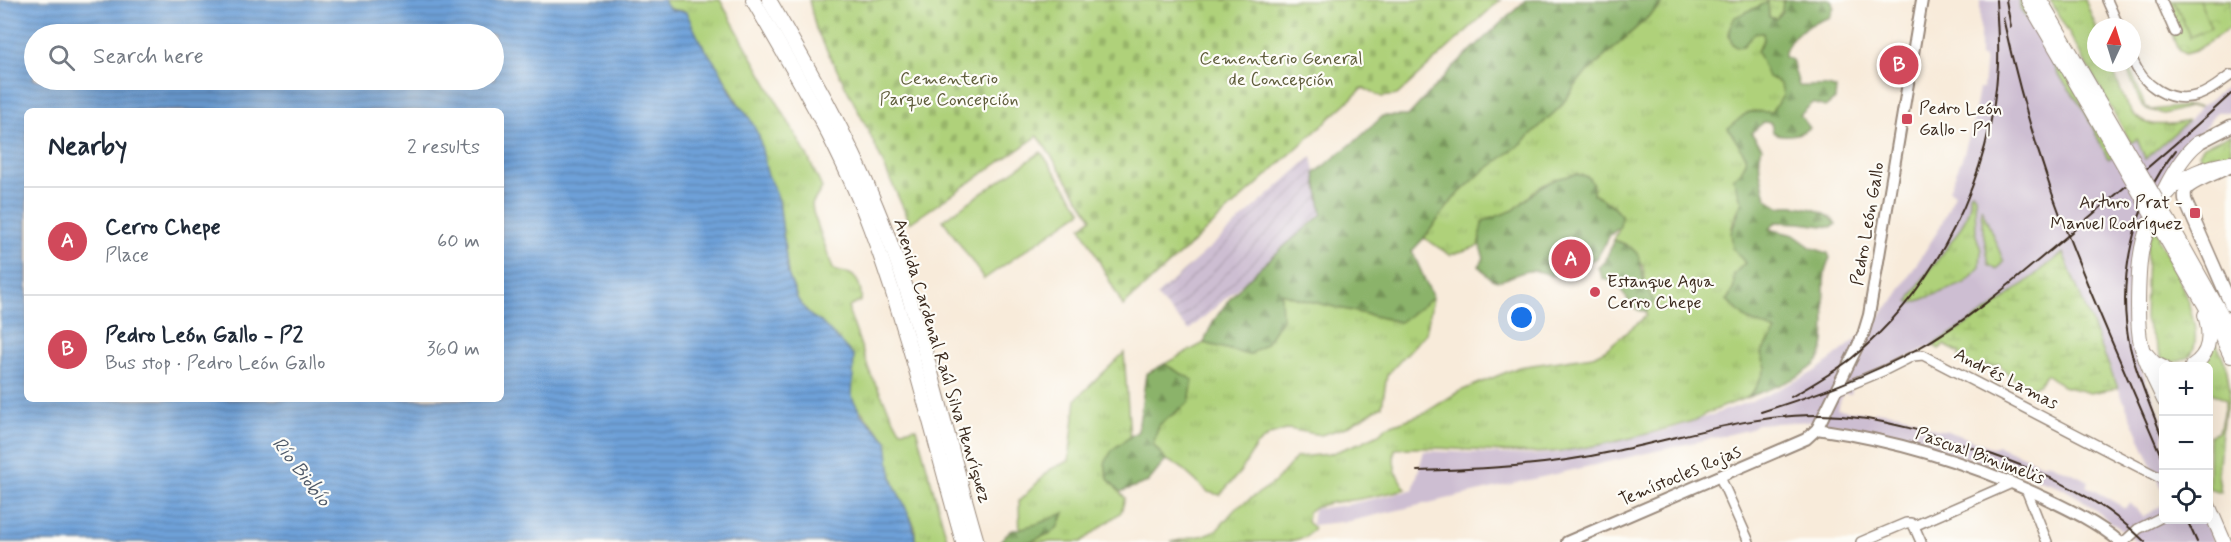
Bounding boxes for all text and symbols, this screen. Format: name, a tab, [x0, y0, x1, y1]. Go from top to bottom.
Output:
north arrow	[2087, 18, 2141, 72]
search box	[24, 24, 504, 90]
icon: search	[45, 41, 78, 74]
pin: B	[1880, 42, 1918, 88]
text: Search here	[93, 43, 204, 71]
park label: Cementerio General de Concepción	[1199, 47, 1363, 92]
park label: Cementerio Parque Concepción	[880, 67, 1018, 112]
place label: Pedro León Gallo - P1	[1919, 97, 2002, 142]
marker: Pedro León Gallo - P1	[1900, 112, 1914, 126]
text: Nearby	[48, 130, 127, 164]
text: 2 results	[407, 134, 480, 161]
street label: Pedro León Gallo	[1845, 160, 1891, 288]
place label: Arturo Prat - Manuel Rodríguez	[2050, 191, 2183, 236]
marker: Arturo Prat - Manuel Rodríguez	[2188, 206, 2202, 220]
text: Cerro Chepe	[105, 214, 221, 242]
street label: Avenida Cardenal Raúl Silva Henríquez	[887, 216, 997, 506]
text: A	[61, 228, 74, 255]
text: 60 m	[437, 228, 480, 255]
pin: A	[1552, 236, 1590, 282]
text: Place	[105, 242, 149, 269]
place label: Estanque Agua Cerro Chepe	[1607, 270, 1714, 315]
marker: Estanque Agua Cerro Chepe	[1588, 285, 1602, 299]
your location	[1507, 303, 1536, 332]
text: Pedro León Gallo - P2	[105, 322, 303, 350]
text: B	[61, 336, 74, 363]
text: 360 m	[427, 336, 480, 363]
street label: Andrés Lamas	[1950, 342, 2062, 416]
text: Bus stop · Pedro León Gallo	[105, 350, 325, 377]
map controls	[2159, 362, 2213, 524]
button: +	[2159, 362, 2213, 416]
button: −	[2159, 416, 2213, 470]
street label: Pascual Binimelis	[1912, 422, 2048, 490]
water label: Río Biobío	[265, 432, 337, 513]
street label: Temístocles Rojas	[1615, 439, 1745, 513]
button: locate	[2159, 470, 2213, 524]

